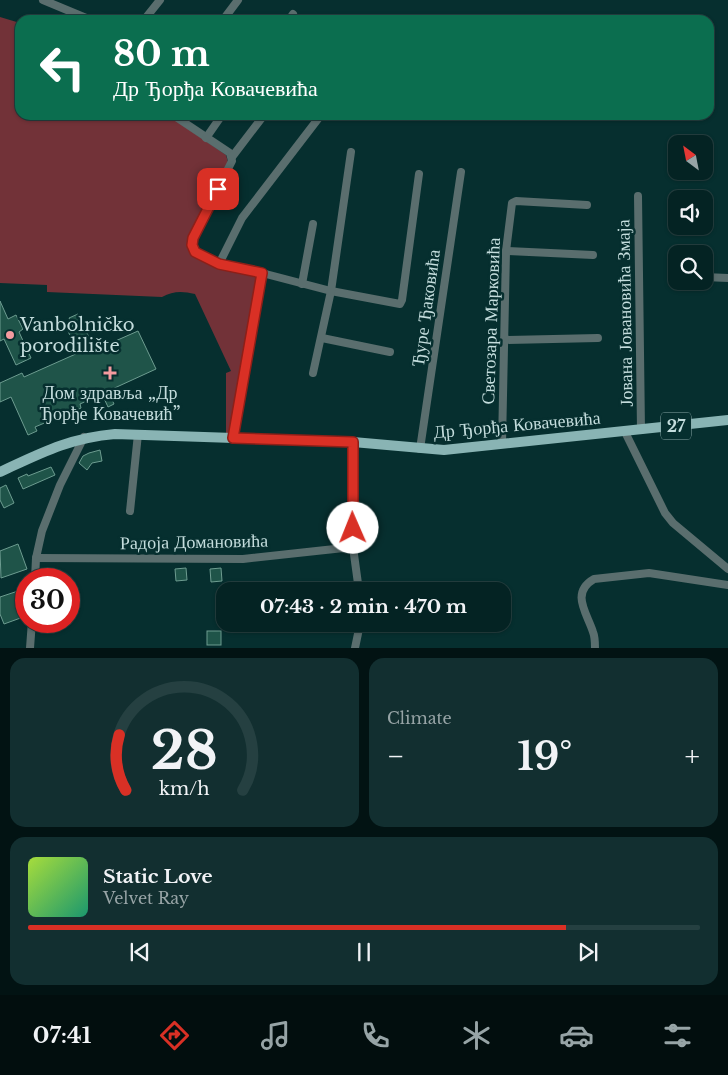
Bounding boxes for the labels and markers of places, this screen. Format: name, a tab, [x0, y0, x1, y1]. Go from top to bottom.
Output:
pin	[197, 168, 239, 210]
place label: Vanbolničko porodilište	[19, 314, 135, 357]
marker: Vanbolničko porodilište	[4, 329, 16, 341]
marker: Дом здравља „Др Ђорђе Ковачевић”	[103, 366, 117, 380]
place label: Дом здравља „Др Ђорђе Ковачевић”	[39, 382, 181, 425]

